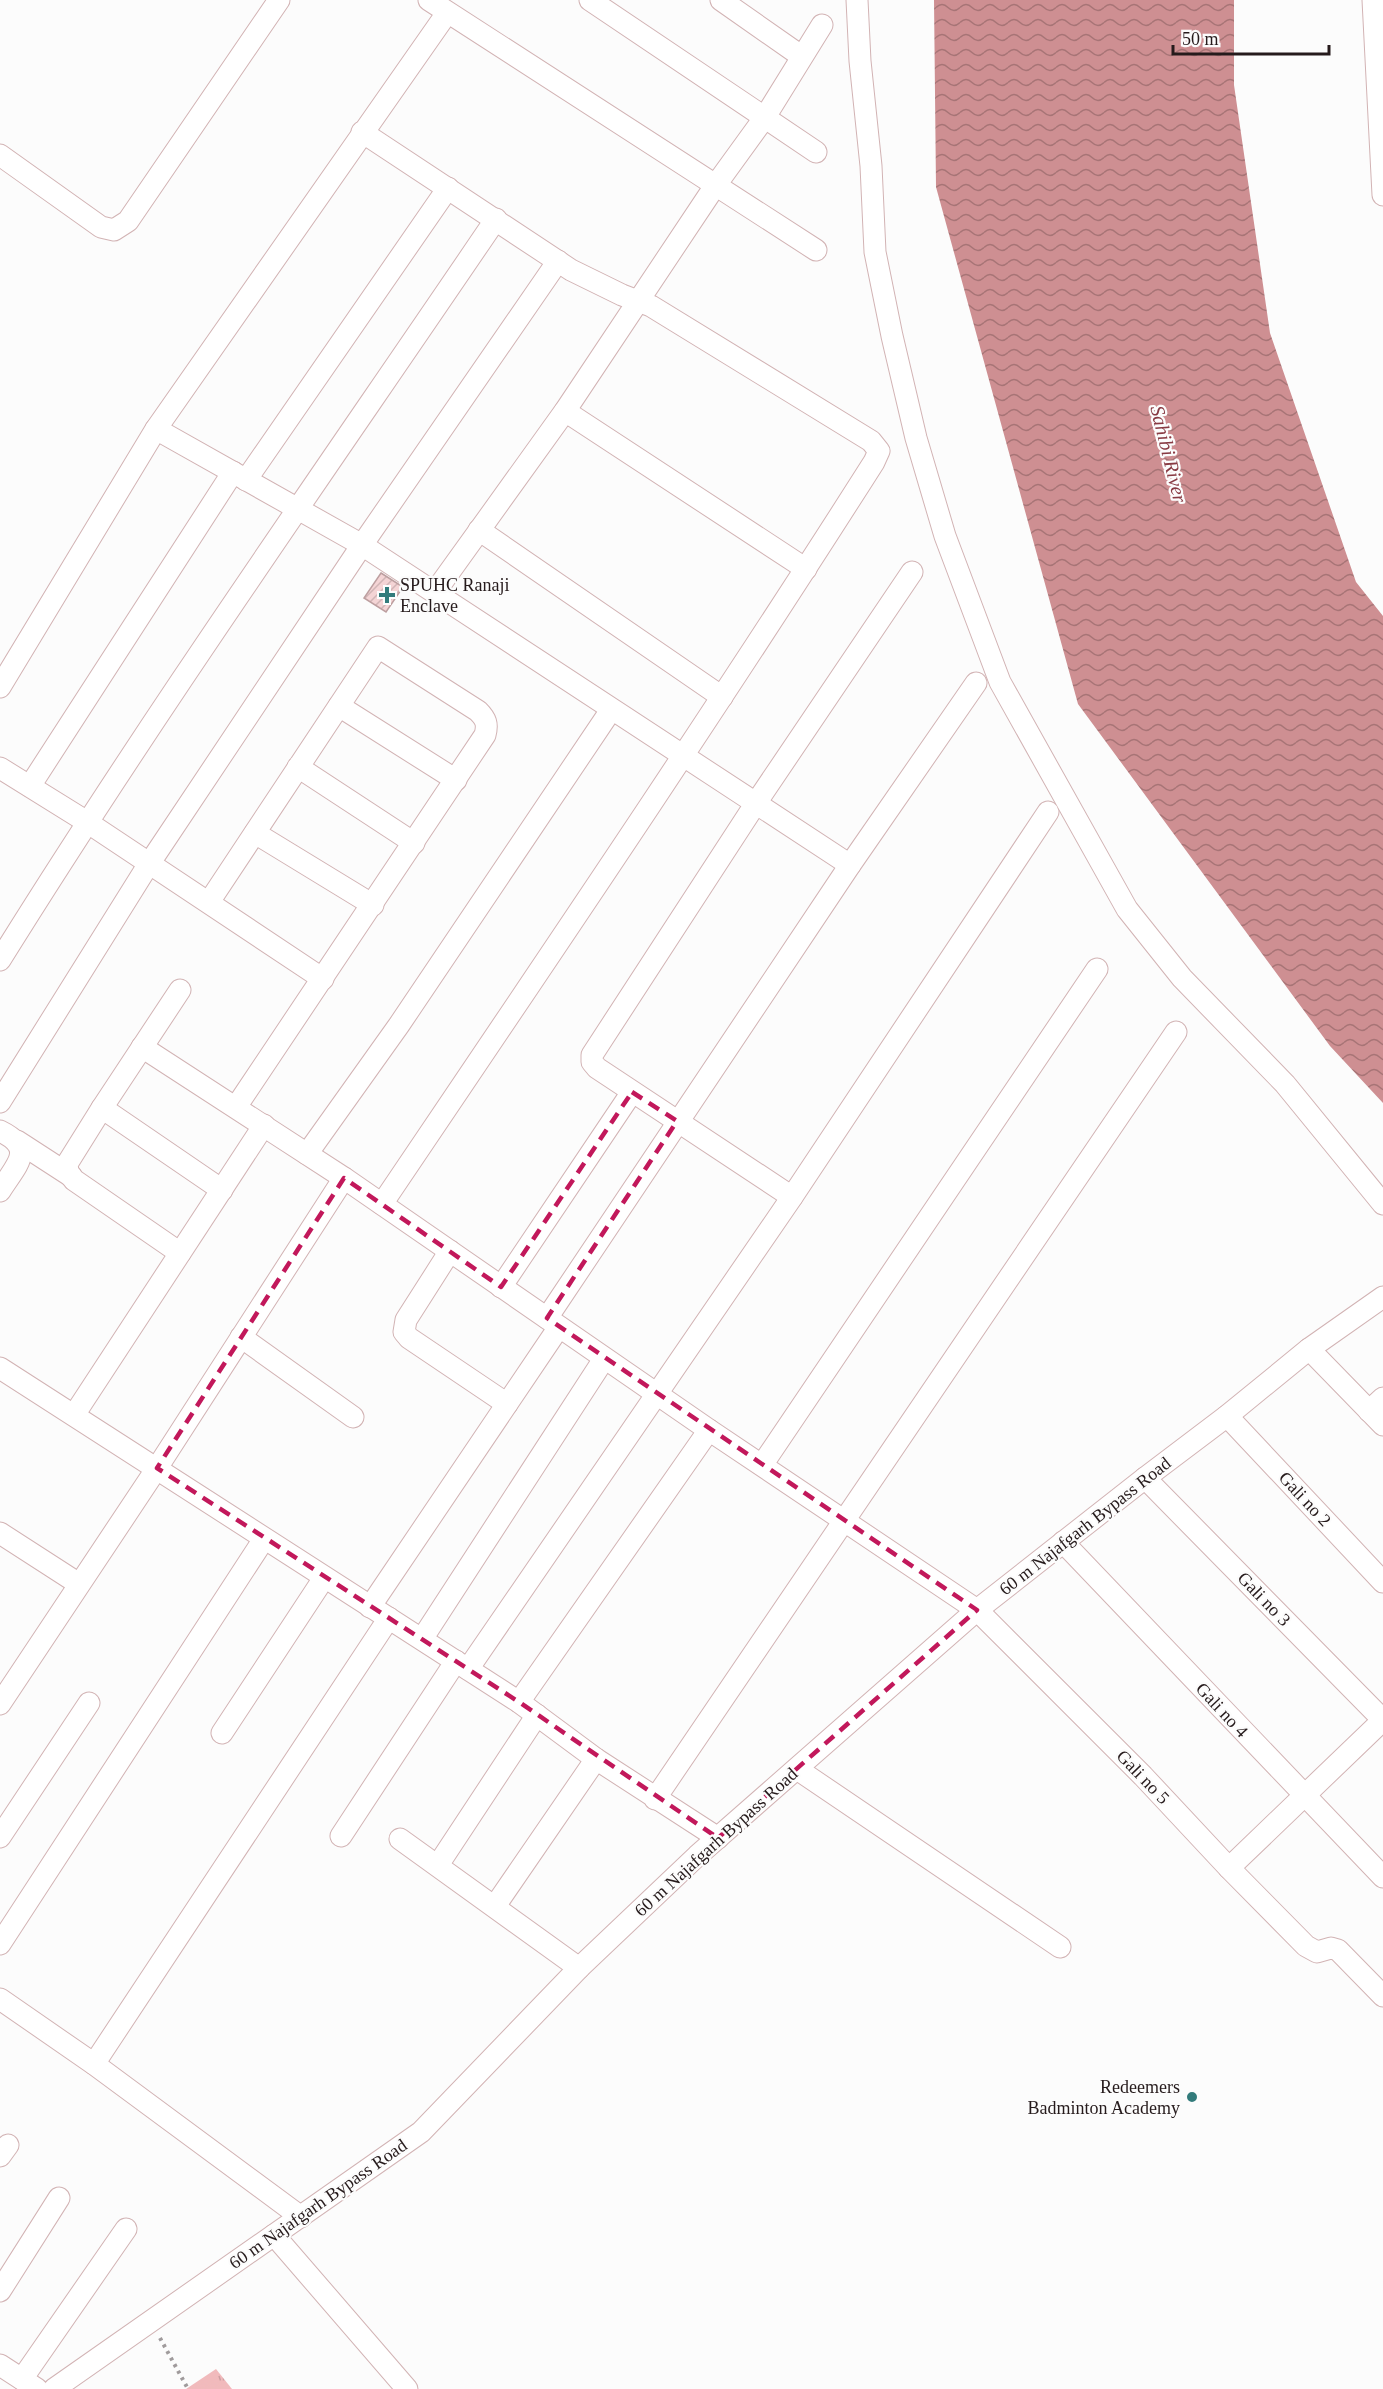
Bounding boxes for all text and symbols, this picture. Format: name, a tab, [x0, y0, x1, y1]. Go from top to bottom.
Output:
scale bar	[1173, 18, 1329, 56]
text: 50 m	[1182, 29, 1219, 49]
water label: Sahibi River	[1146, 403, 1192, 505]
place label: SPUHC Ranaji Enclave	[400, 575, 510, 616]
marker: SPUHC Ranaji Enclave	[378, 586, 396, 604]
street label: 60 m Najafgarh Bypass Road	[995, 1453, 1175, 1599]
street label: Gali no 2	[1275, 1468, 1335, 1530]
street label: Gali no 3	[1234, 1568, 1294, 1630]
street label: Gali no 4	[1192, 1679, 1252, 1741]
street label: Gali no 5	[1113, 1746, 1173, 1808]
street label: 60 m Najafgarh Bypass Road	[631, 1764, 801, 1920]
place label: Redeemers Badminton Academy	[1028, 2077, 1180, 2118]
marker: Redeemers Badminton Academy	[1185, 2090, 1199, 2104]
street label: 60 m Najafgarh Bypass Road	[225, 2135, 411, 2273]

